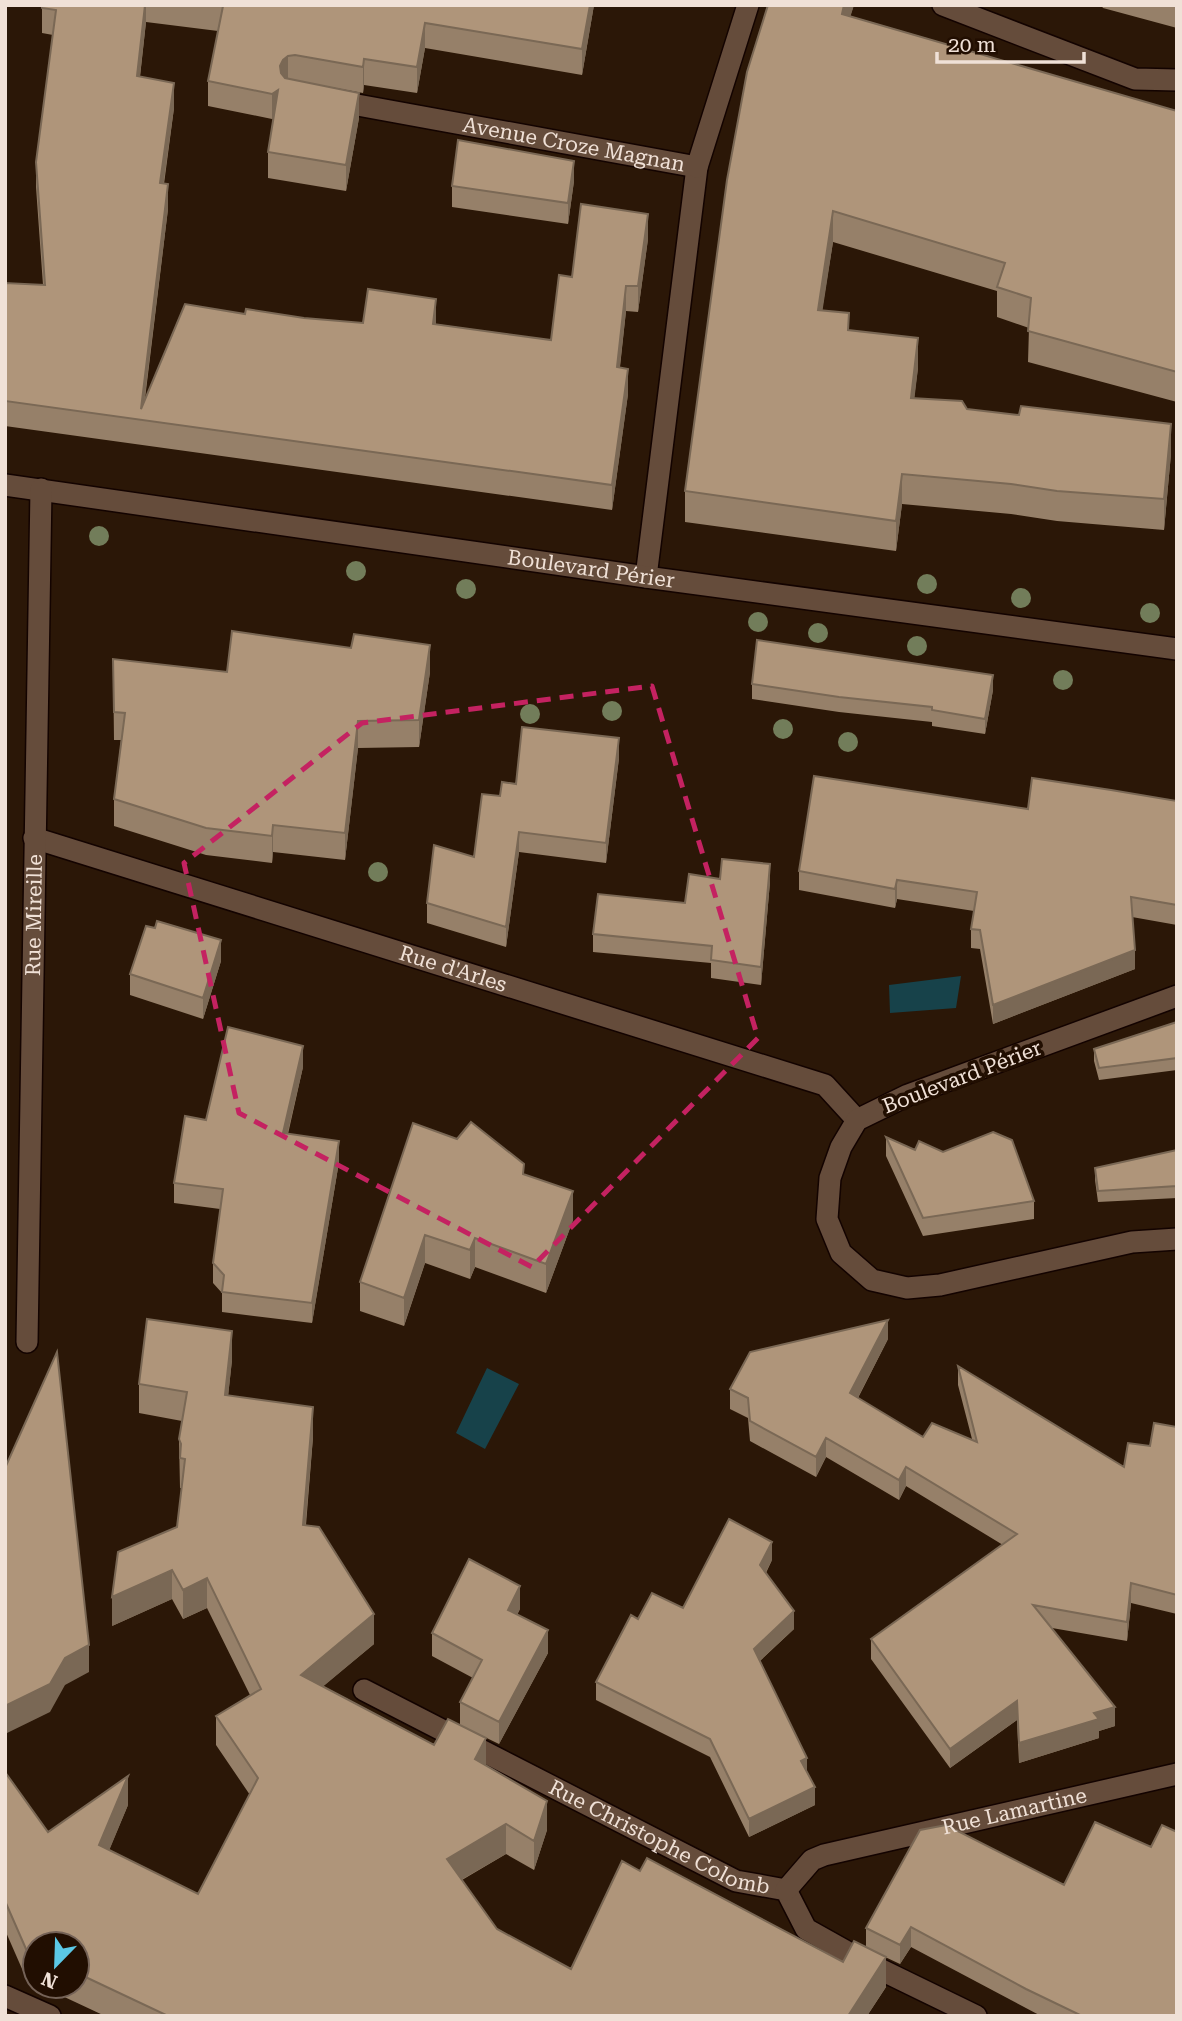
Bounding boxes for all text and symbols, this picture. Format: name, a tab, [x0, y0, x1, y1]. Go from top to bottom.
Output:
scale bar	[937, 21, 1084, 65]
text: 20 m	[948, 33, 996, 57]
street label: Avenue Croze Magnan	[461, 112, 687, 177]
street label: Boulevard Périer	[506, 545, 676, 593]
street label: Rue Mireille	[21, 854, 47, 976]
street label: Rue d'Arles	[396, 941, 510, 997]
street label: Boulevard Périer	[879, 1036, 1045, 1118]
street label: Rue Christophe Colomb	[545, 1775, 772, 1899]
street label: Rue Lamartine	[940, 1783, 1089, 1840]
north arrow	[21, 1930, 91, 2000]
text: N	[38, 1967, 61, 1994]

